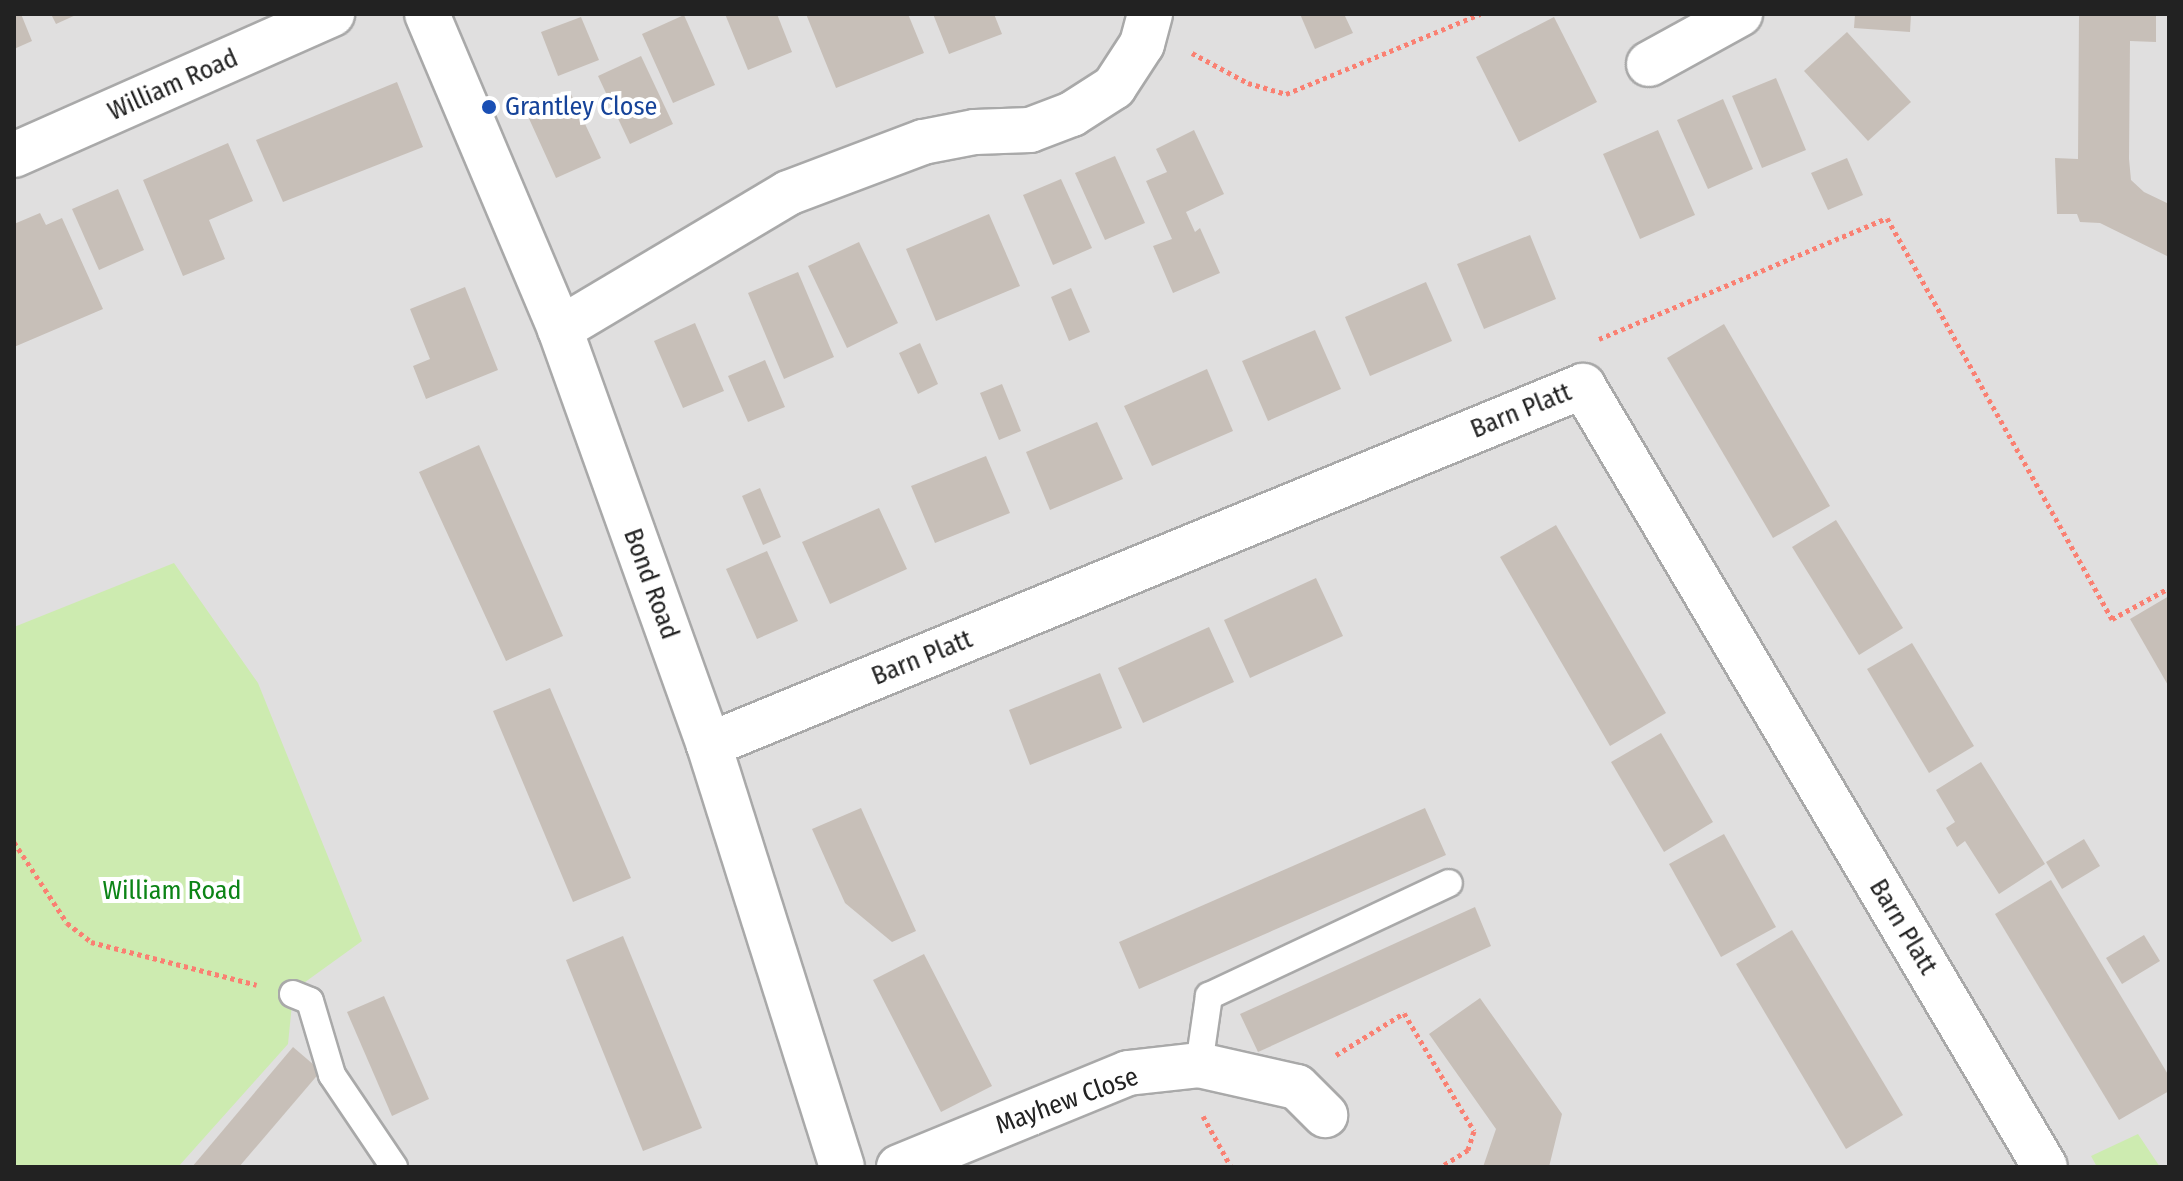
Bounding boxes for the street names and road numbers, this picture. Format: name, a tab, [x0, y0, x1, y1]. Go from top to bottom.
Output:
street label: William Road	[103, 42, 243, 128]
street label: Barn Platt	[1466, 377, 1576, 445]
street label: Bond Road	[617, 524, 685, 644]
street label: Barn Platt	[867, 624, 977, 692]
street label: Barn Platt	[1862, 874, 1944, 980]
street label: Mayhew Close	[991, 1061, 1143, 1141]

